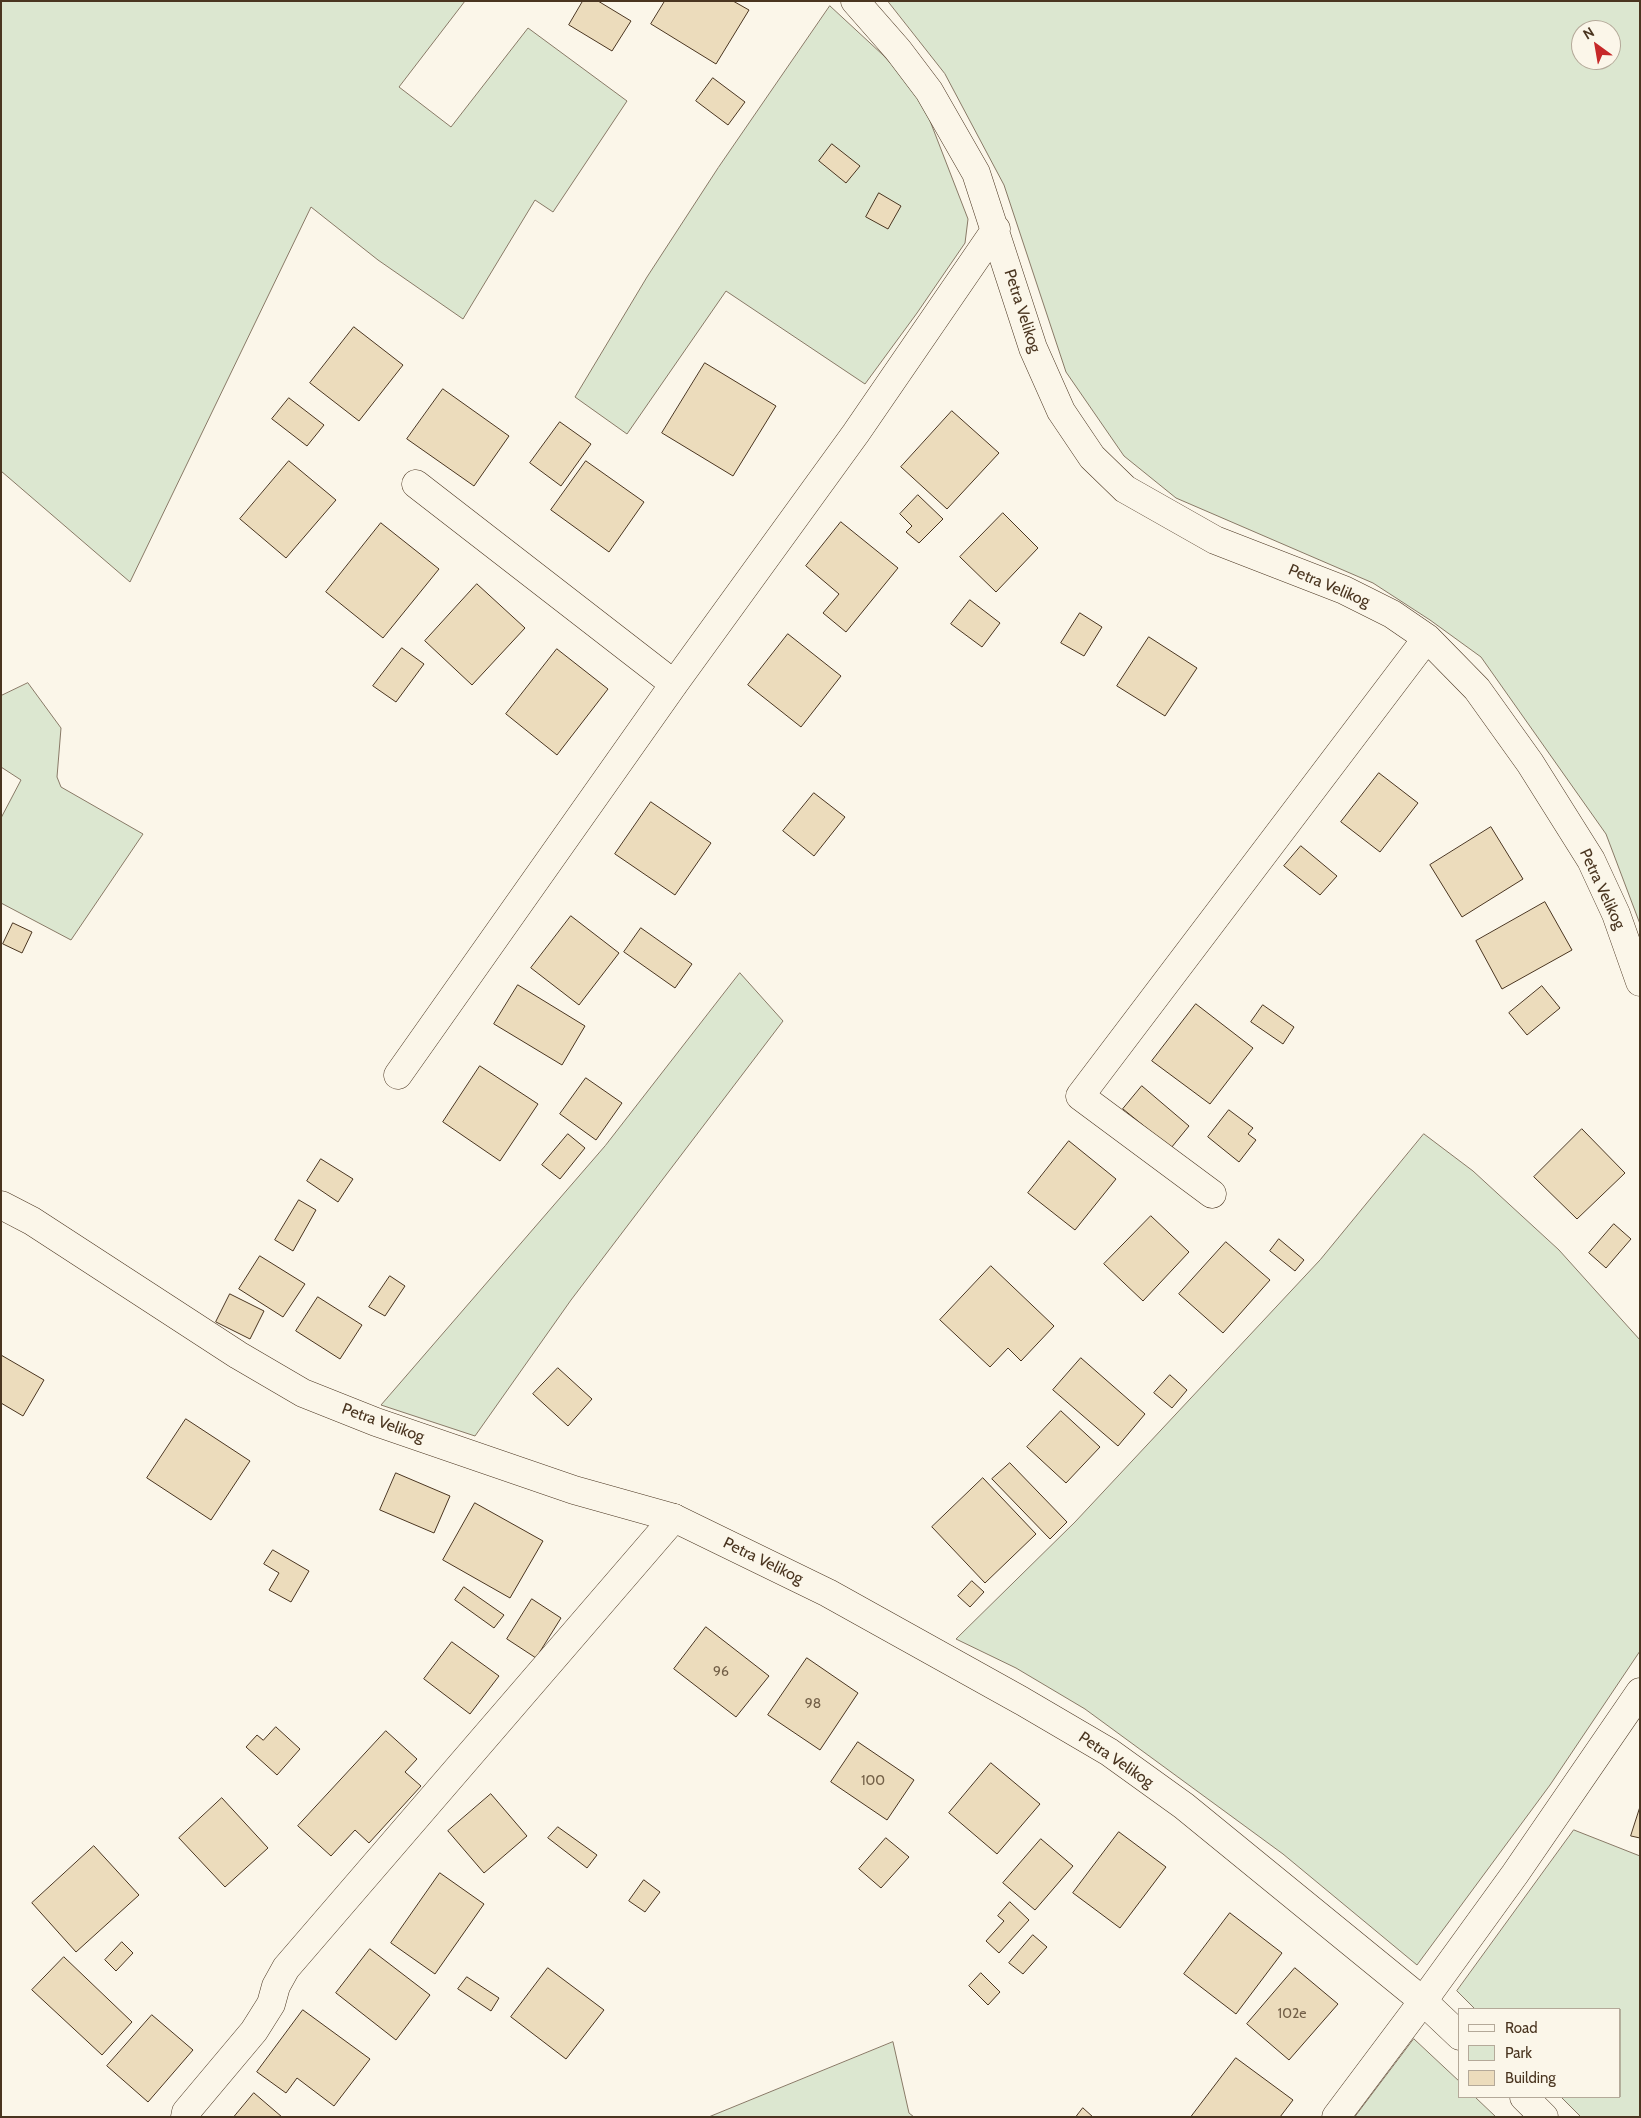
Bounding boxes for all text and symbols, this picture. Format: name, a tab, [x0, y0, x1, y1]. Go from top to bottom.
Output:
north arrow	[1571, 20, 1621, 70]
text: N	[1580, 23, 1598, 43]
street label: Petra Velikog	[1000, 267, 1044, 355]
street label: Petra Velikog	[1285, 560, 1373, 612]
street label: Petra Velikog	[1575, 846, 1629, 932]
street label: Petra Velikog	[339, 1399, 427, 1447]
street label: Petra Velikog	[720, 1533, 806, 1589]
house number: 96	[713, 1664, 729, 1680]
house number: 98	[805, 1696, 821, 1712]
street label: Petra Velikog	[1075, 1728, 1157, 1792]
house number: 100	[861, 1773, 885, 1789]
house number: 102e	[1278, 2006, 1306, 2022]
legend	[1458, 2008, 1621, 2098]
text: Road	[1505, 2019, 1538, 2037]
text: Park	[1505, 2044, 1532, 2062]
text: Building	[1505, 2069, 1556, 2087]

